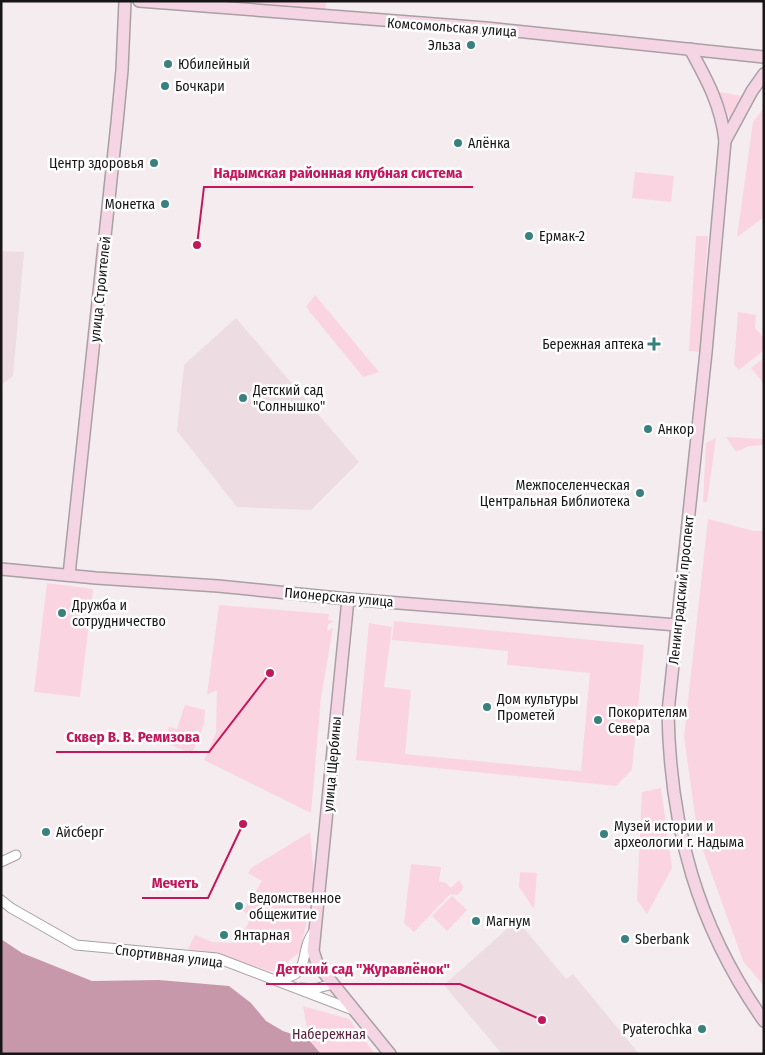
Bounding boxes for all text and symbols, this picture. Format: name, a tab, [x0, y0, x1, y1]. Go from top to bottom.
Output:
street label: Комсомольская улица	[386, 14, 518, 41]
place label: Эльза	[428, 37, 461, 54]
marker: Эльза	[465, 39, 477, 51]
place label: Юбилейный	[178, 56, 250, 73]
marker: Юбилейный	[162, 58, 174, 70]
place label: Бочкари	[175, 78, 225, 95]
marker: Бочкари	[159, 80, 171, 92]
place label: Алёнка	[468, 135, 510, 152]
marker: Алёнка	[452, 137, 464, 149]
place label: Центр здоровья	[49, 155, 144, 172]
marker: Центр здоровья	[148, 157, 160, 169]
callout: Надымская районная клубная система	[204, 157, 473, 187]
text: Надымская районная клубная система	[213, 164, 463, 182]
place label: Монетка	[105, 196, 155, 213]
marker: Монетка	[159, 198, 171, 210]
place label: Ермак-2	[539, 228, 585, 245]
marker: Ермак-2	[523, 230, 535, 242]
street label: улица Строителей	[86, 235, 115, 343]
place label: Бережная аптека	[542, 336, 644, 353]
marker: Бережная аптека	[648, 338, 660, 350]
place label: Детский сад "Солнышко"	[252, 382, 325, 415]
marker: Детский сад "Солнышко"	[237, 392, 249, 404]
place label: Анкор	[658, 421, 694, 438]
marker: Анкор	[642, 423, 654, 435]
place label: Межпоселенческая Центральная Библиотека	[480, 477, 630, 510]
marker: Межпоселенческая Центральная Библиотека	[634, 487, 646, 499]
street label: Ленинградский проспект	[665, 514, 698, 665]
street label: Пионерская улица	[284, 584, 394, 611]
place label: Дружба и сотрудничество	[71, 597, 166, 630]
marker: Дружба и сотрудничество	[56, 607, 68, 619]
place label: Дом культуры Прометей	[496, 691, 579, 724]
marker: Дом культуры Прометей	[481, 701, 493, 713]
place label: Покорителям Севера	[608, 704, 687, 737]
marker: Покорителям Севера	[592, 714, 604, 726]
street label: улица Щербины	[320, 716, 345, 813]
callout: Сквер В. В. Ремизова	[56, 722, 209, 752]
text: Сквер В. В. Ремизова	[66, 728, 200, 746]
place label: Музей истории и археологии г. Надыма	[614, 818, 744, 851]
place label: Айсберг	[56, 824, 104, 841]
marker: Айсберг	[40, 826, 52, 838]
marker: Музей истории и археологии г. Надыма	[598, 828, 610, 840]
callout: Мечеть	[142, 868, 208, 898]
text: Мечеть	[152, 874, 198, 892]
place label: Ведомственное общежитие	[249, 890, 341, 923]
marker: Ведомственное общежитие	[233, 900, 245, 912]
place label: Магнум	[486, 913, 530, 930]
marker: Магнум	[470, 915, 482, 927]
place label: Янтарная	[234, 927, 290, 944]
marker: Янтарная	[218, 929, 230, 941]
place label: Sberbank	[635, 931, 690, 948]
marker: Sberbank	[619, 933, 631, 945]
street label: Спортивная улица	[114, 941, 224, 972]
callout: Детский сад "Журавлёнок"	[266, 954, 460, 984]
text: Детский сад "Журавлёнок"	[275, 960, 450, 978]
place label: Pyaterochka	[622, 1021, 692, 1038]
marker: Pyaterochka	[696, 1023, 708, 1035]
park label: Набережная	[292, 1026, 366, 1043]

